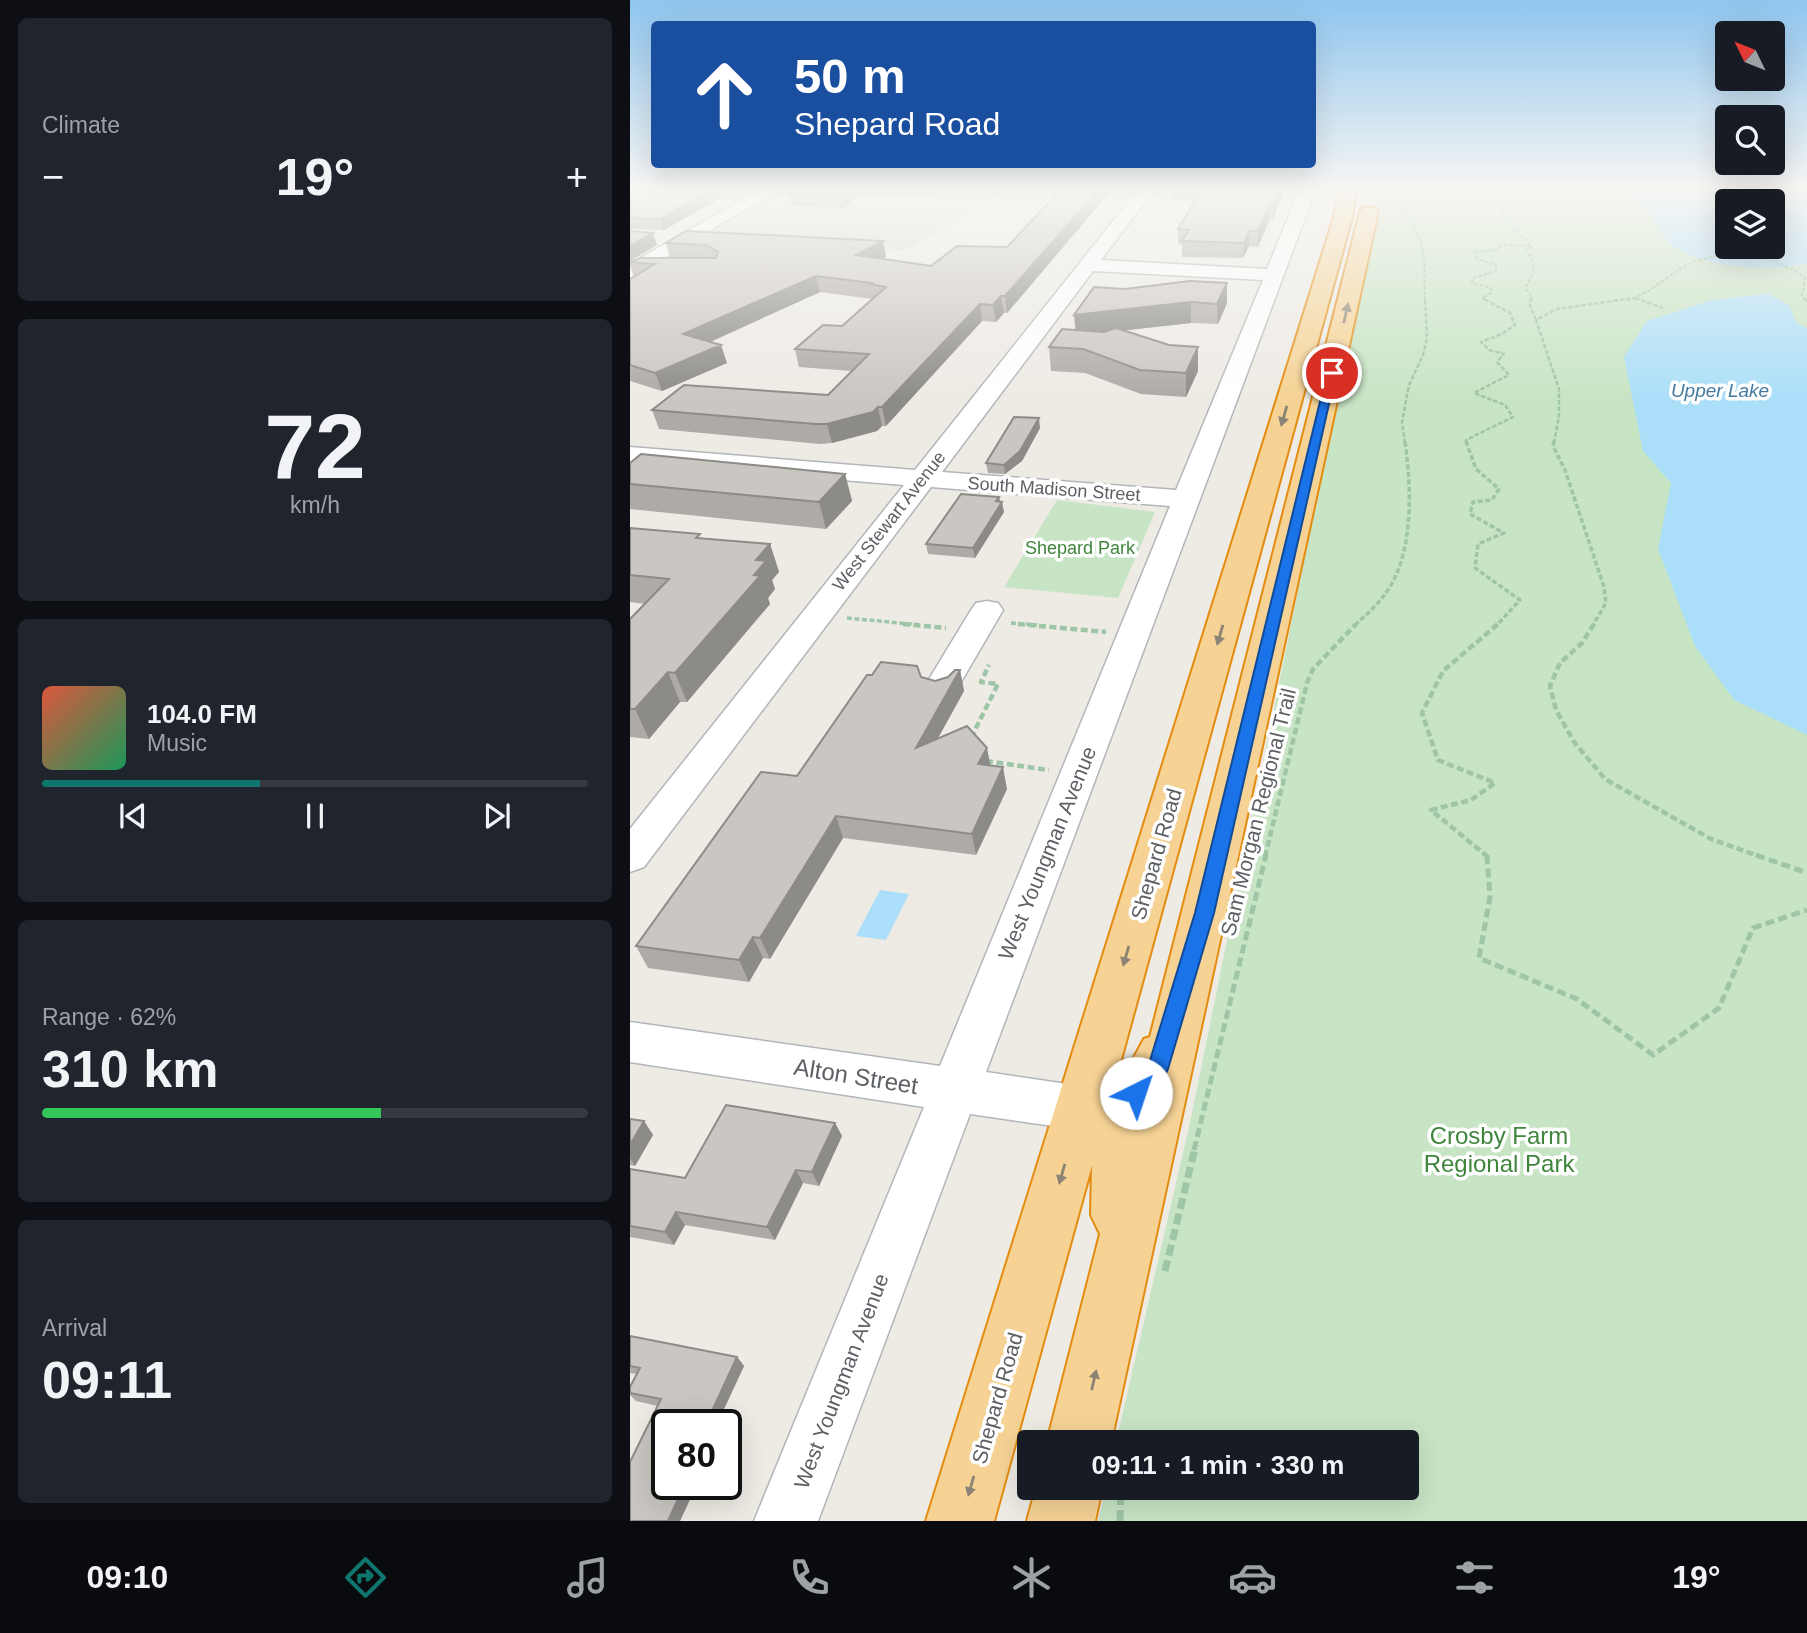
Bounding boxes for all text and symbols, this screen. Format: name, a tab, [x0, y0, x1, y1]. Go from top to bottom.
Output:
north arrow	[1715, 21, 1785, 91]
map controls	[1715, 21, 1785, 259]
icon: ahead	[679, 49, 770, 140]
text: 50 m	[794, 49, 906, 103]
button: search	[1715, 105, 1785, 175]
text: Shepard Road	[794, 106, 1000, 142]
text: Climate	[42, 112, 120, 138]
text: 19°	[276, 148, 354, 206]
text: −	[42, 156, 64, 198]
text: +	[566, 156, 588, 198]
button: layers	[1715, 189, 1785, 259]
one-way arrow	[1341, 301, 1352, 323]
pin	[1302, 343, 1362, 403]
icon: arrive	[1313, 354, 1351, 392]
water label: Upper Lake	[1671, 380, 1769, 401]
text: 72	[264, 396, 366, 497]
one-way arrow	[1279, 406, 1289, 427]
street label: West Stewart Avenue	[828, 447, 950, 595]
street label: South Madison Street	[967, 473, 1141, 505]
text: km/h	[290, 492, 340, 518]
park label: Shepard Park	[1025, 538, 1136, 558]
one-way arrow	[1215, 624, 1225, 645]
street label: Sam Morgan Regional Trail	[1216, 686, 1300, 938]
text: 104.0 FM	[147, 699, 257, 729]
text: Music	[147, 730, 207, 756]
street label: West Youngman Avenue	[994, 743, 1100, 963]
street label: Shepard Road	[1126, 786, 1186, 922]
icon: previous	[114, 797, 152, 835]
icon: pause	[296, 797, 334, 835]
icon: next	[478, 797, 516, 835]
one-way arrow	[1121, 946, 1131, 967]
text: Range · 62%	[42, 1004, 176, 1030]
text: 310 km	[42, 1040, 218, 1098]
street label: Alton Street	[792, 1053, 920, 1099]
position arrow	[1099, 1056, 1173, 1130]
park label: Crosby Farm Regional Park	[1424, 1122, 1575, 1177]
one-way arrow	[1057, 1163, 1067, 1184]
street label: West Youngman Avenue	[789, 1270, 893, 1492]
text: Arrival	[42, 1315, 107, 1341]
street label: Shepard Road	[967, 1330, 1027, 1466]
text: 09:11	[42, 1351, 172, 1409]
one-way arrow	[1089, 1369, 1100, 1391]
speed limit sign: 80	[651, 1409, 742, 1500]
text: 09:11 · 1 min · 330 m	[1092, 1450, 1344, 1480]
one-way arrow	[965, 1476, 975, 1497]
icon: directions	[341, 1553, 390, 1602]
icon: music	[563, 1553, 612, 1602]
icon: phone	[785, 1553, 834, 1602]
icon: climate	[1007, 1553, 1056, 1602]
icon: car	[1228, 1553, 1277, 1602]
icon: filters	[1450, 1553, 1499, 1602]
text: 09:10	[86, 1559, 168, 1595]
text: 19°	[1672, 1559, 1721, 1595]

